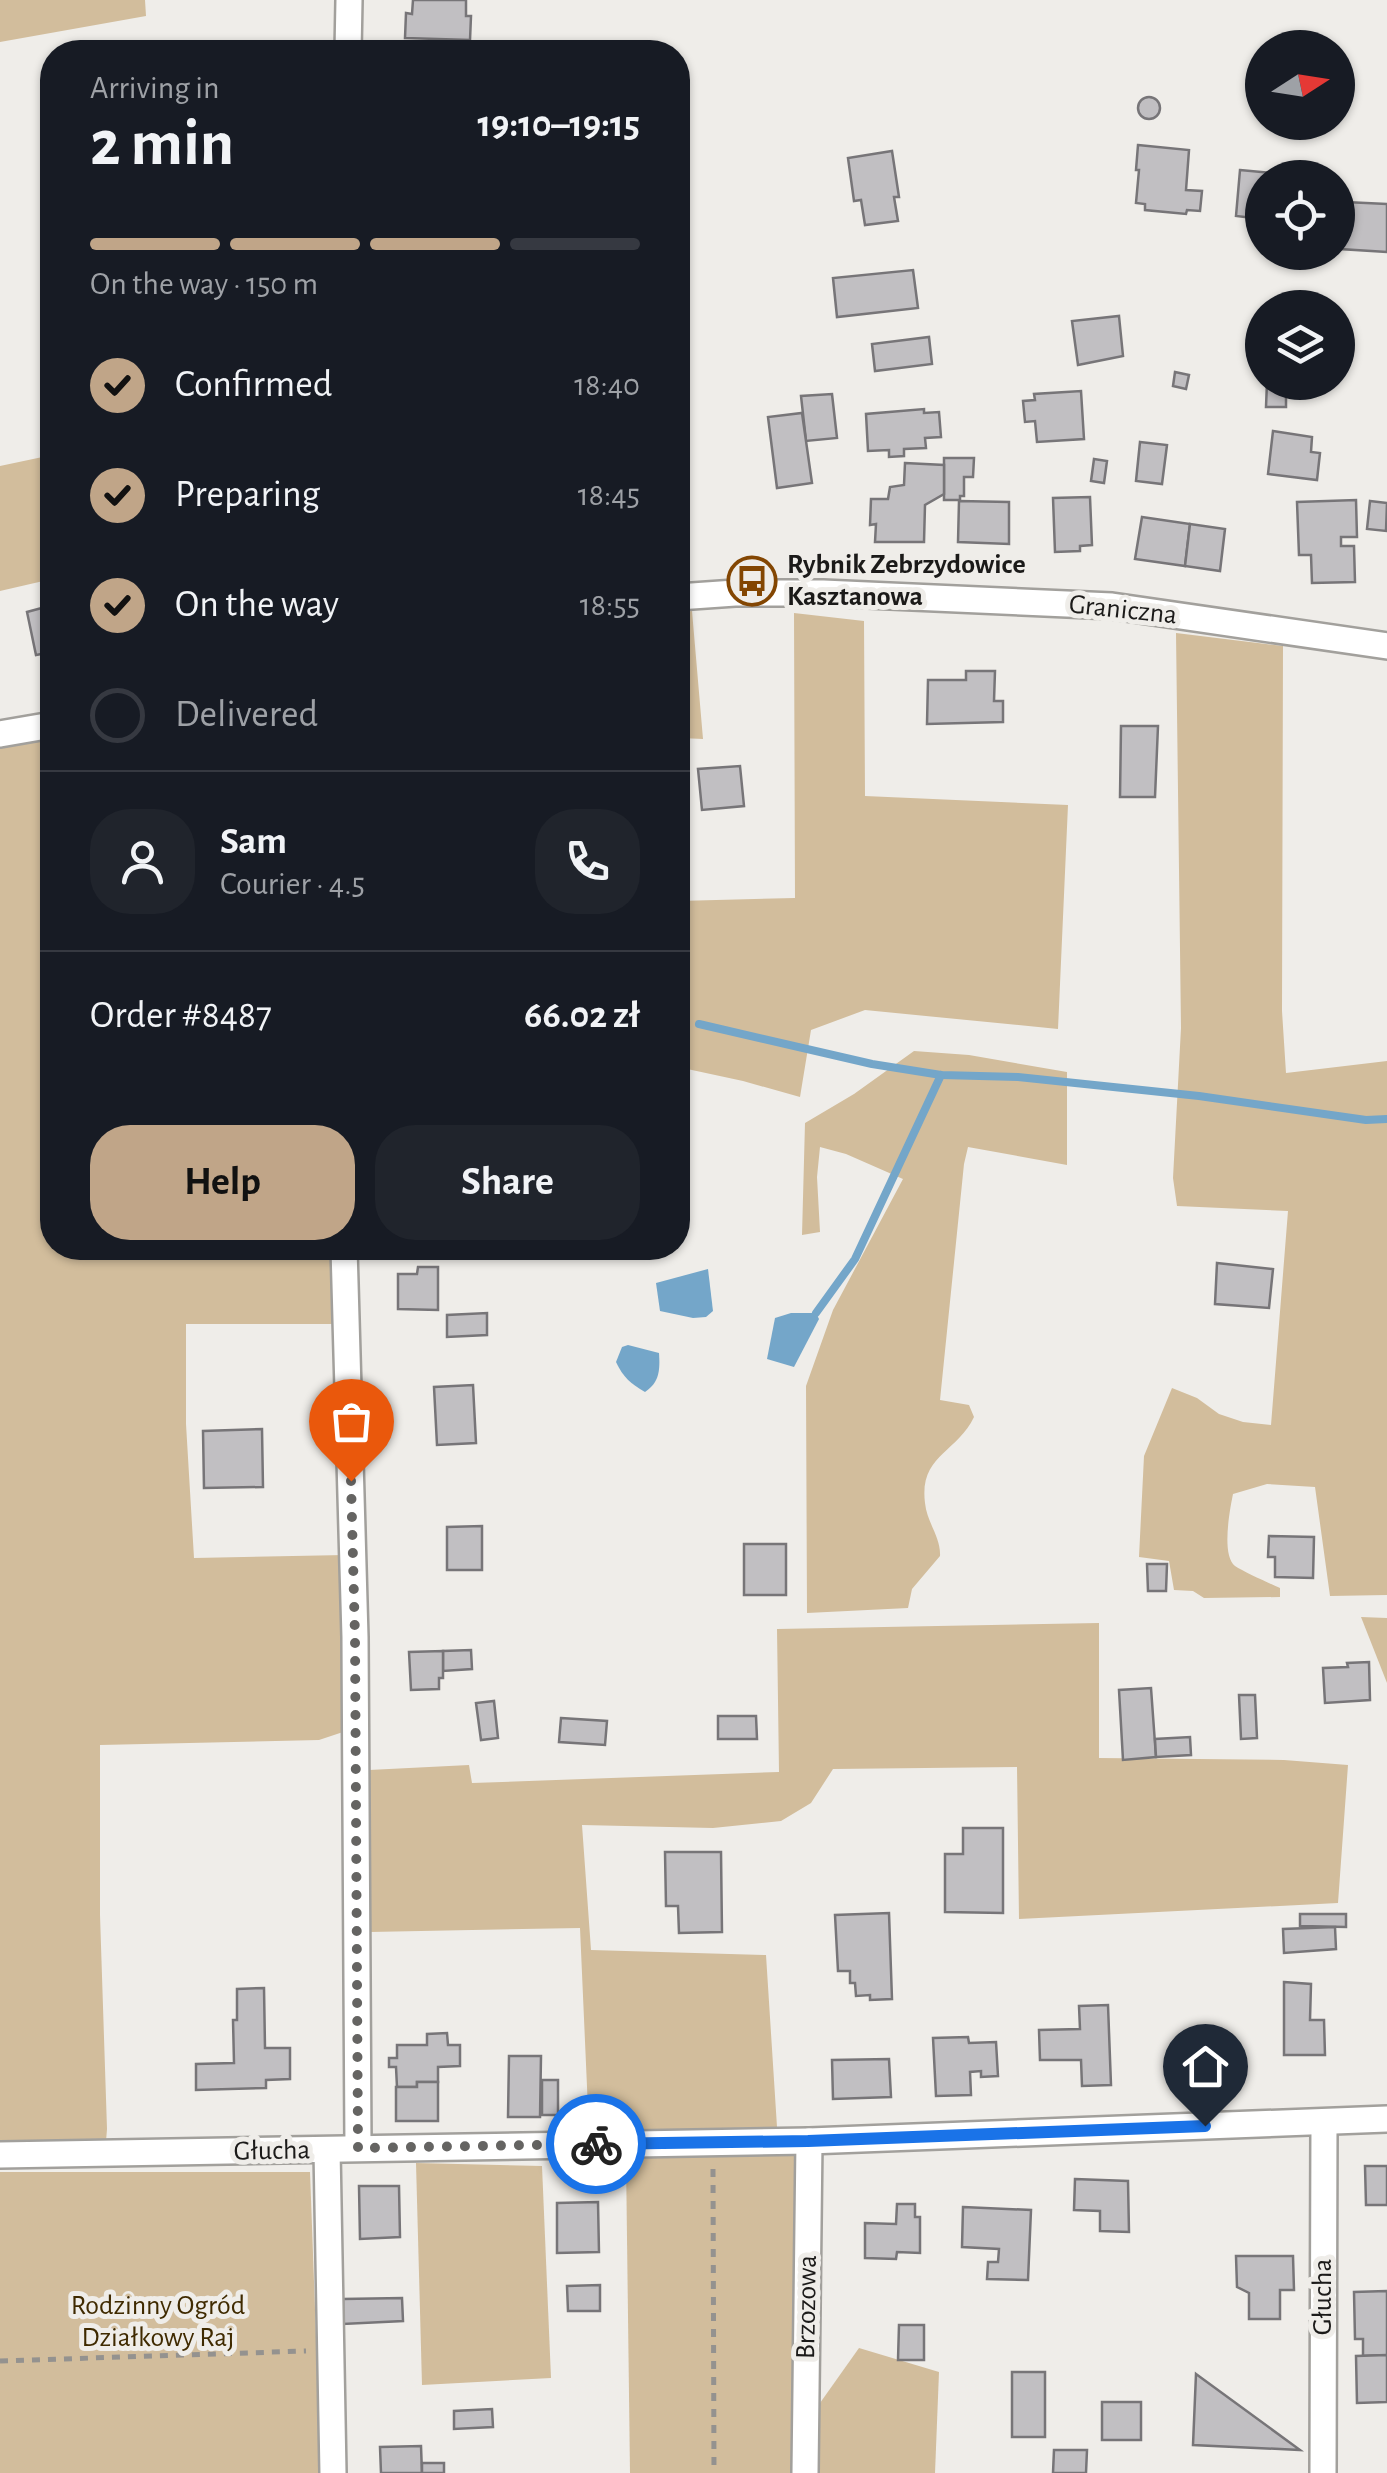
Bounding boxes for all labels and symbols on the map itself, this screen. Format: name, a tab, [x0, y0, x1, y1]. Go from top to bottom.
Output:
north arrow	[1245, 30, 1355, 140]
place label: Rybnik Zebrzydowice Kasztanowa	[787, 551, 1026, 611]
bus stop icon: Rybnik Zebrzydowice Kasztanowa	[726, 555, 778, 607]
street label: Graniczna	[1068, 590, 1179, 630]
pin	[309, 1379, 394, 1482]
pin	[1163, 2024, 1248, 2127]
courier	[546, 2094, 646, 2194]
street label: Głucha	[233, 2136, 311, 2166]
street label: Brzozowa	[792, 2255, 822, 2359]
street label: Głucha	[1309, 2259, 1337, 2335]
park label: Rodzinny Ogród Działkowy Raj	[71, 2292, 245, 2352]

